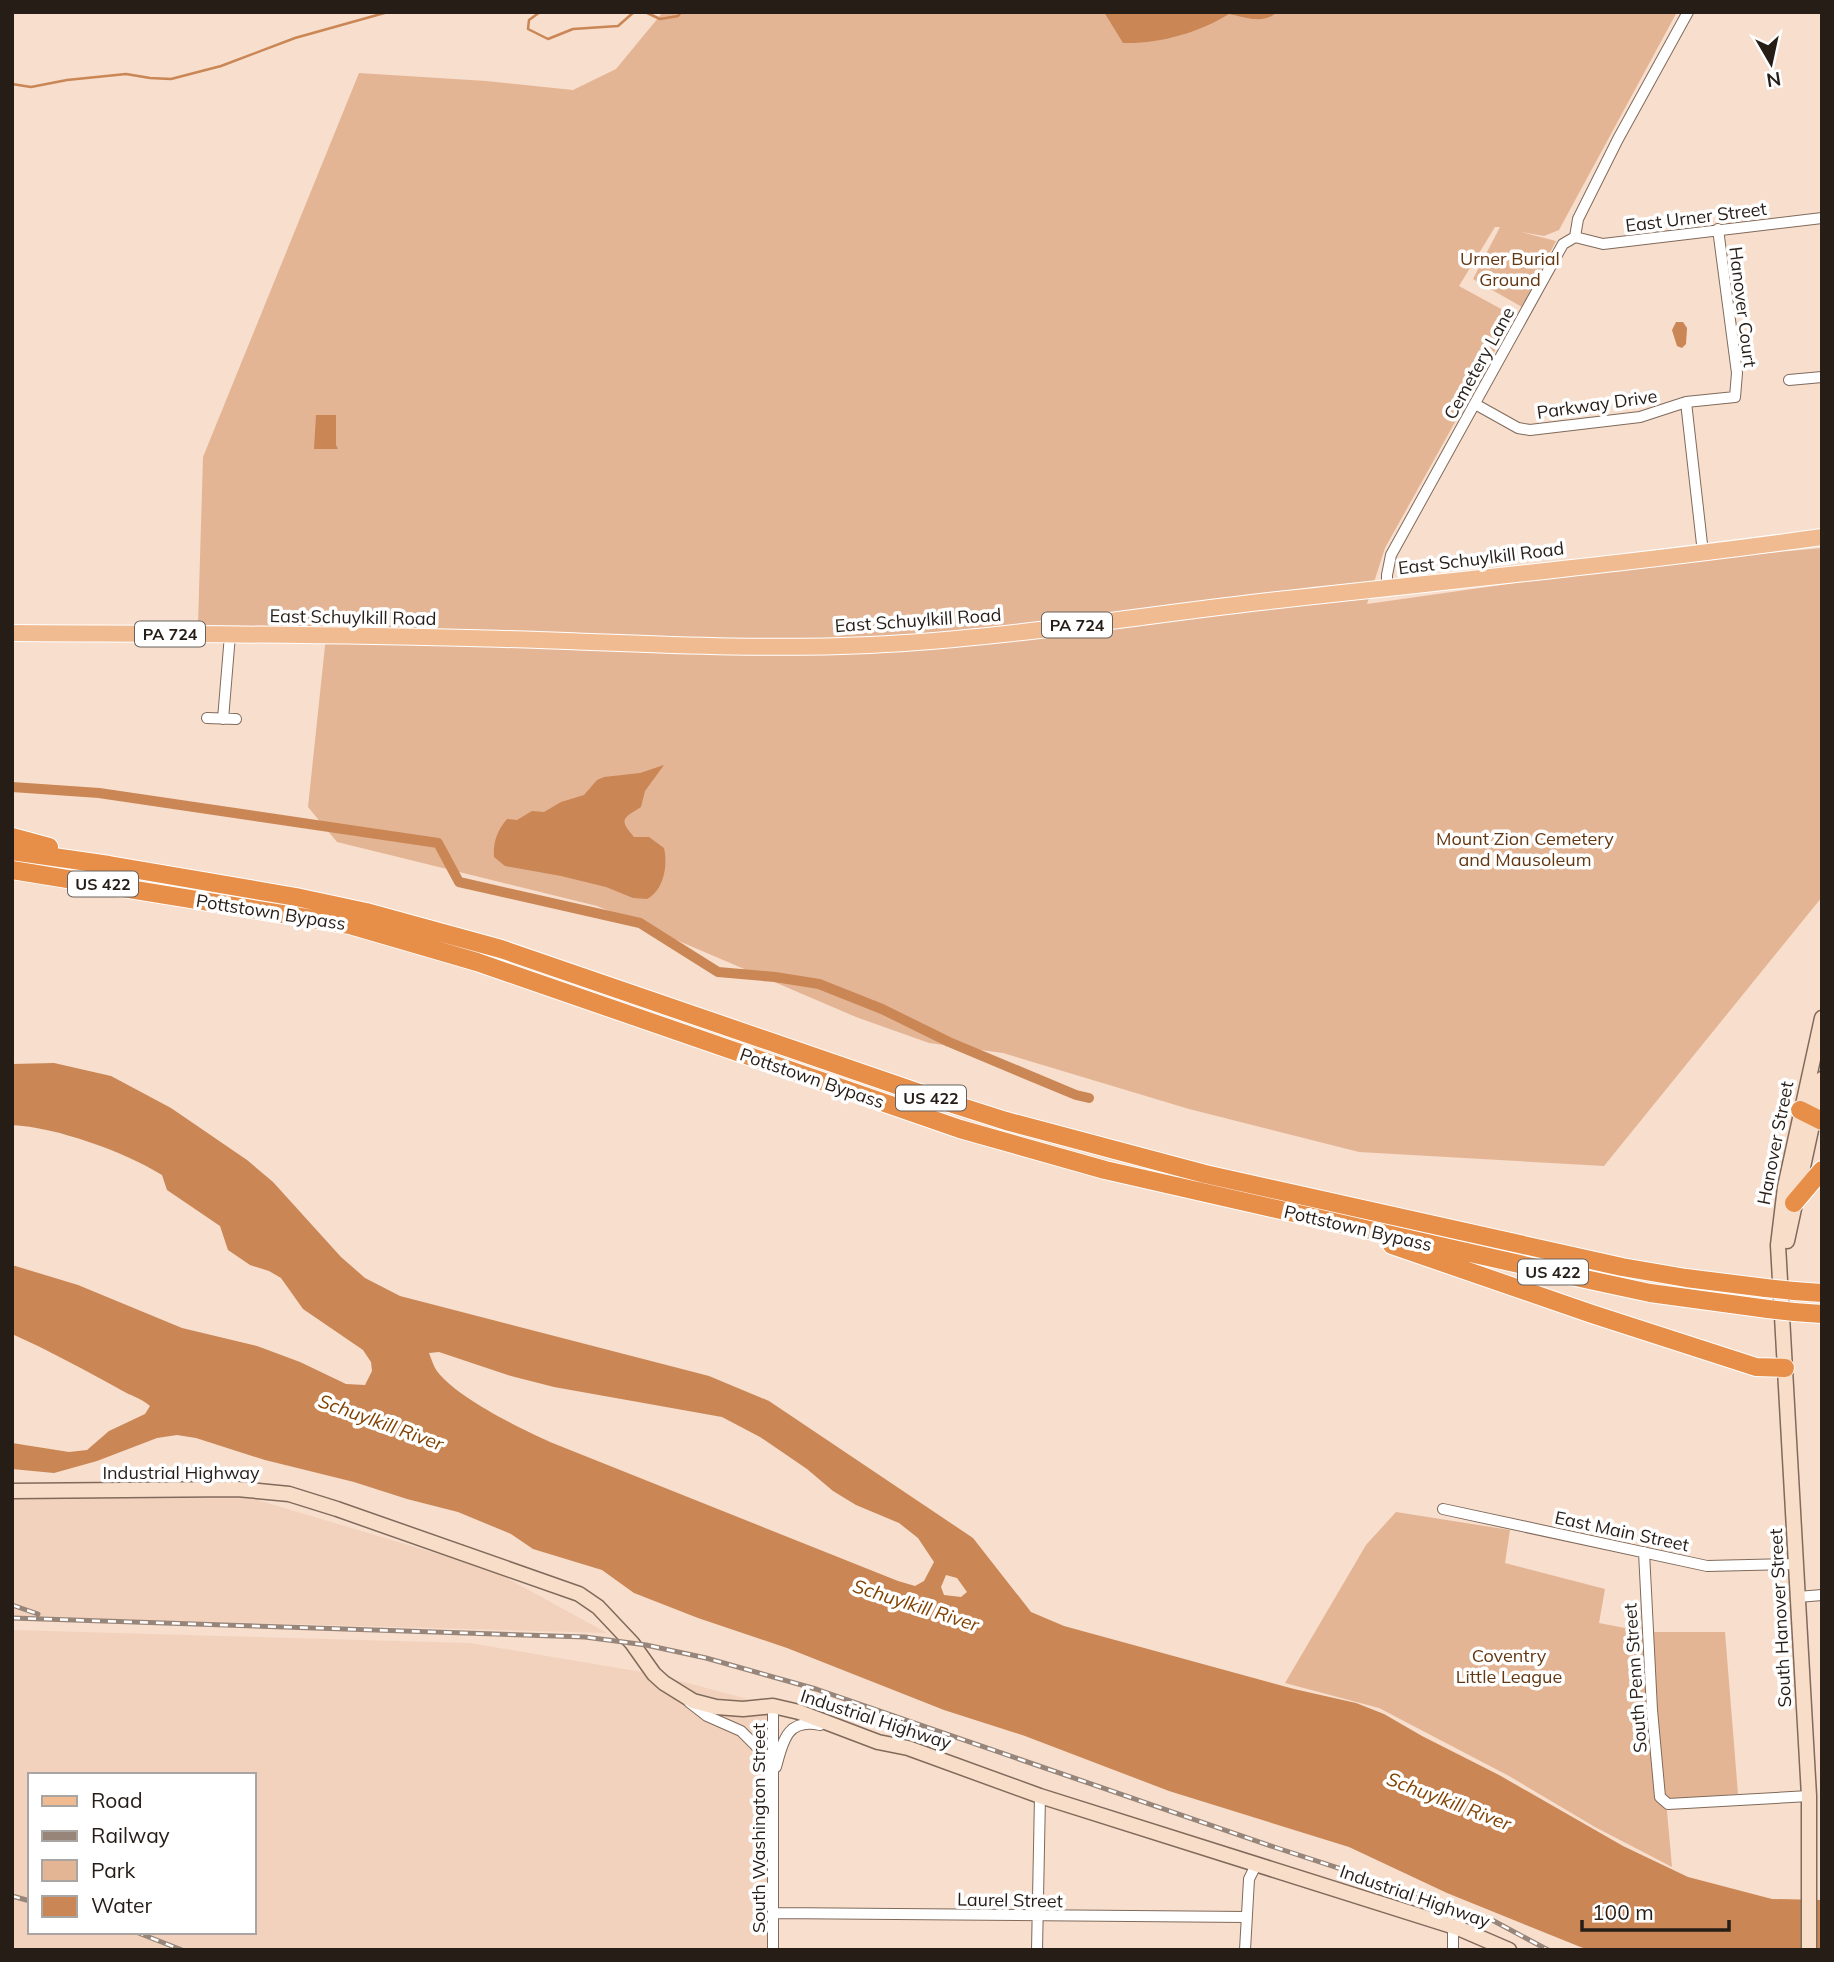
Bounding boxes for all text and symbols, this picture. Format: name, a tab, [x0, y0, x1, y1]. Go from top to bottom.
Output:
north arrow	[1736, 28, 1806, 98]
text: N	[1765, 67, 1783, 93]
street label: East Urner Street	[1624, 197, 1768, 237]
street label: Hanover Court	[1724, 245, 1762, 369]
park label: Urner Burial Ground	[1460, 247, 1560, 291]
street label: Cemetery Lane	[1439, 303, 1519, 423]
street label: Parkway Drive	[1535, 384, 1659, 424]
street label: East Schuylkill Road	[1397, 536, 1565, 580]
street label: East Schuylkill Road	[834, 603, 1002, 637]
street label: East Schuylkill Road	[269, 604, 437, 630]
road number: PA 724	[1042, 612, 1112, 638]
road number: PA 724	[135, 622, 205, 646]
park label: Mount Zion Cemetery and Mausoleum	[1436, 827, 1614, 871]
road number: US 422	[68, 872, 138, 897]
street label: Pottstown Bypass	[195, 889, 348, 935]
street label: Pottstown Bypass	[737, 1043, 887, 1114]
street label: Hanover Street	[1752, 1079, 1798, 1207]
road number: US 422	[896, 1086, 966, 1110]
street label: Pottstown Bypass	[1282, 1200, 1434, 1256]
road number: US 422	[1518, 1260, 1588, 1284]
water label: Schuylkill River	[315, 1388, 448, 1456]
street label: Industrial Highway	[102, 1461, 260, 1484]
street label: East Main Street	[1553, 1506, 1691, 1556]
street label: South Hanover Street	[1764, 1528, 1796, 1708]
water label: Schuylkill River	[850, 1573, 983, 1637]
street label: South Penn Street	[1618, 1602, 1652, 1754]
park label: Coventry Little League	[1456, 1644, 1562, 1688]
street label: Industrial Highway	[798, 1684, 955, 1754]
street label: South Washington Street	[747, 1723, 770, 1933]
water label: Schuylkill River	[1383, 1766, 1516, 1836]
legend	[28, 1773, 256, 1934]
text: Road	[91, 1787, 142, 1813]
text: Railway	[91, 1822, 170, 1848]
text: Park	[91, 1857, 135, 1883]
street label: Industrial Highway	[1337, 1860, 1494, 1933]
street label: Laurel Street	[957, 1888, 1063, 1912]
scale bar	[1582, 1888, 1729, 1932]
text: Water	[91, 1892, 152, 1918]
text: 100 m	[1592, 1899, 1654, 1925]

